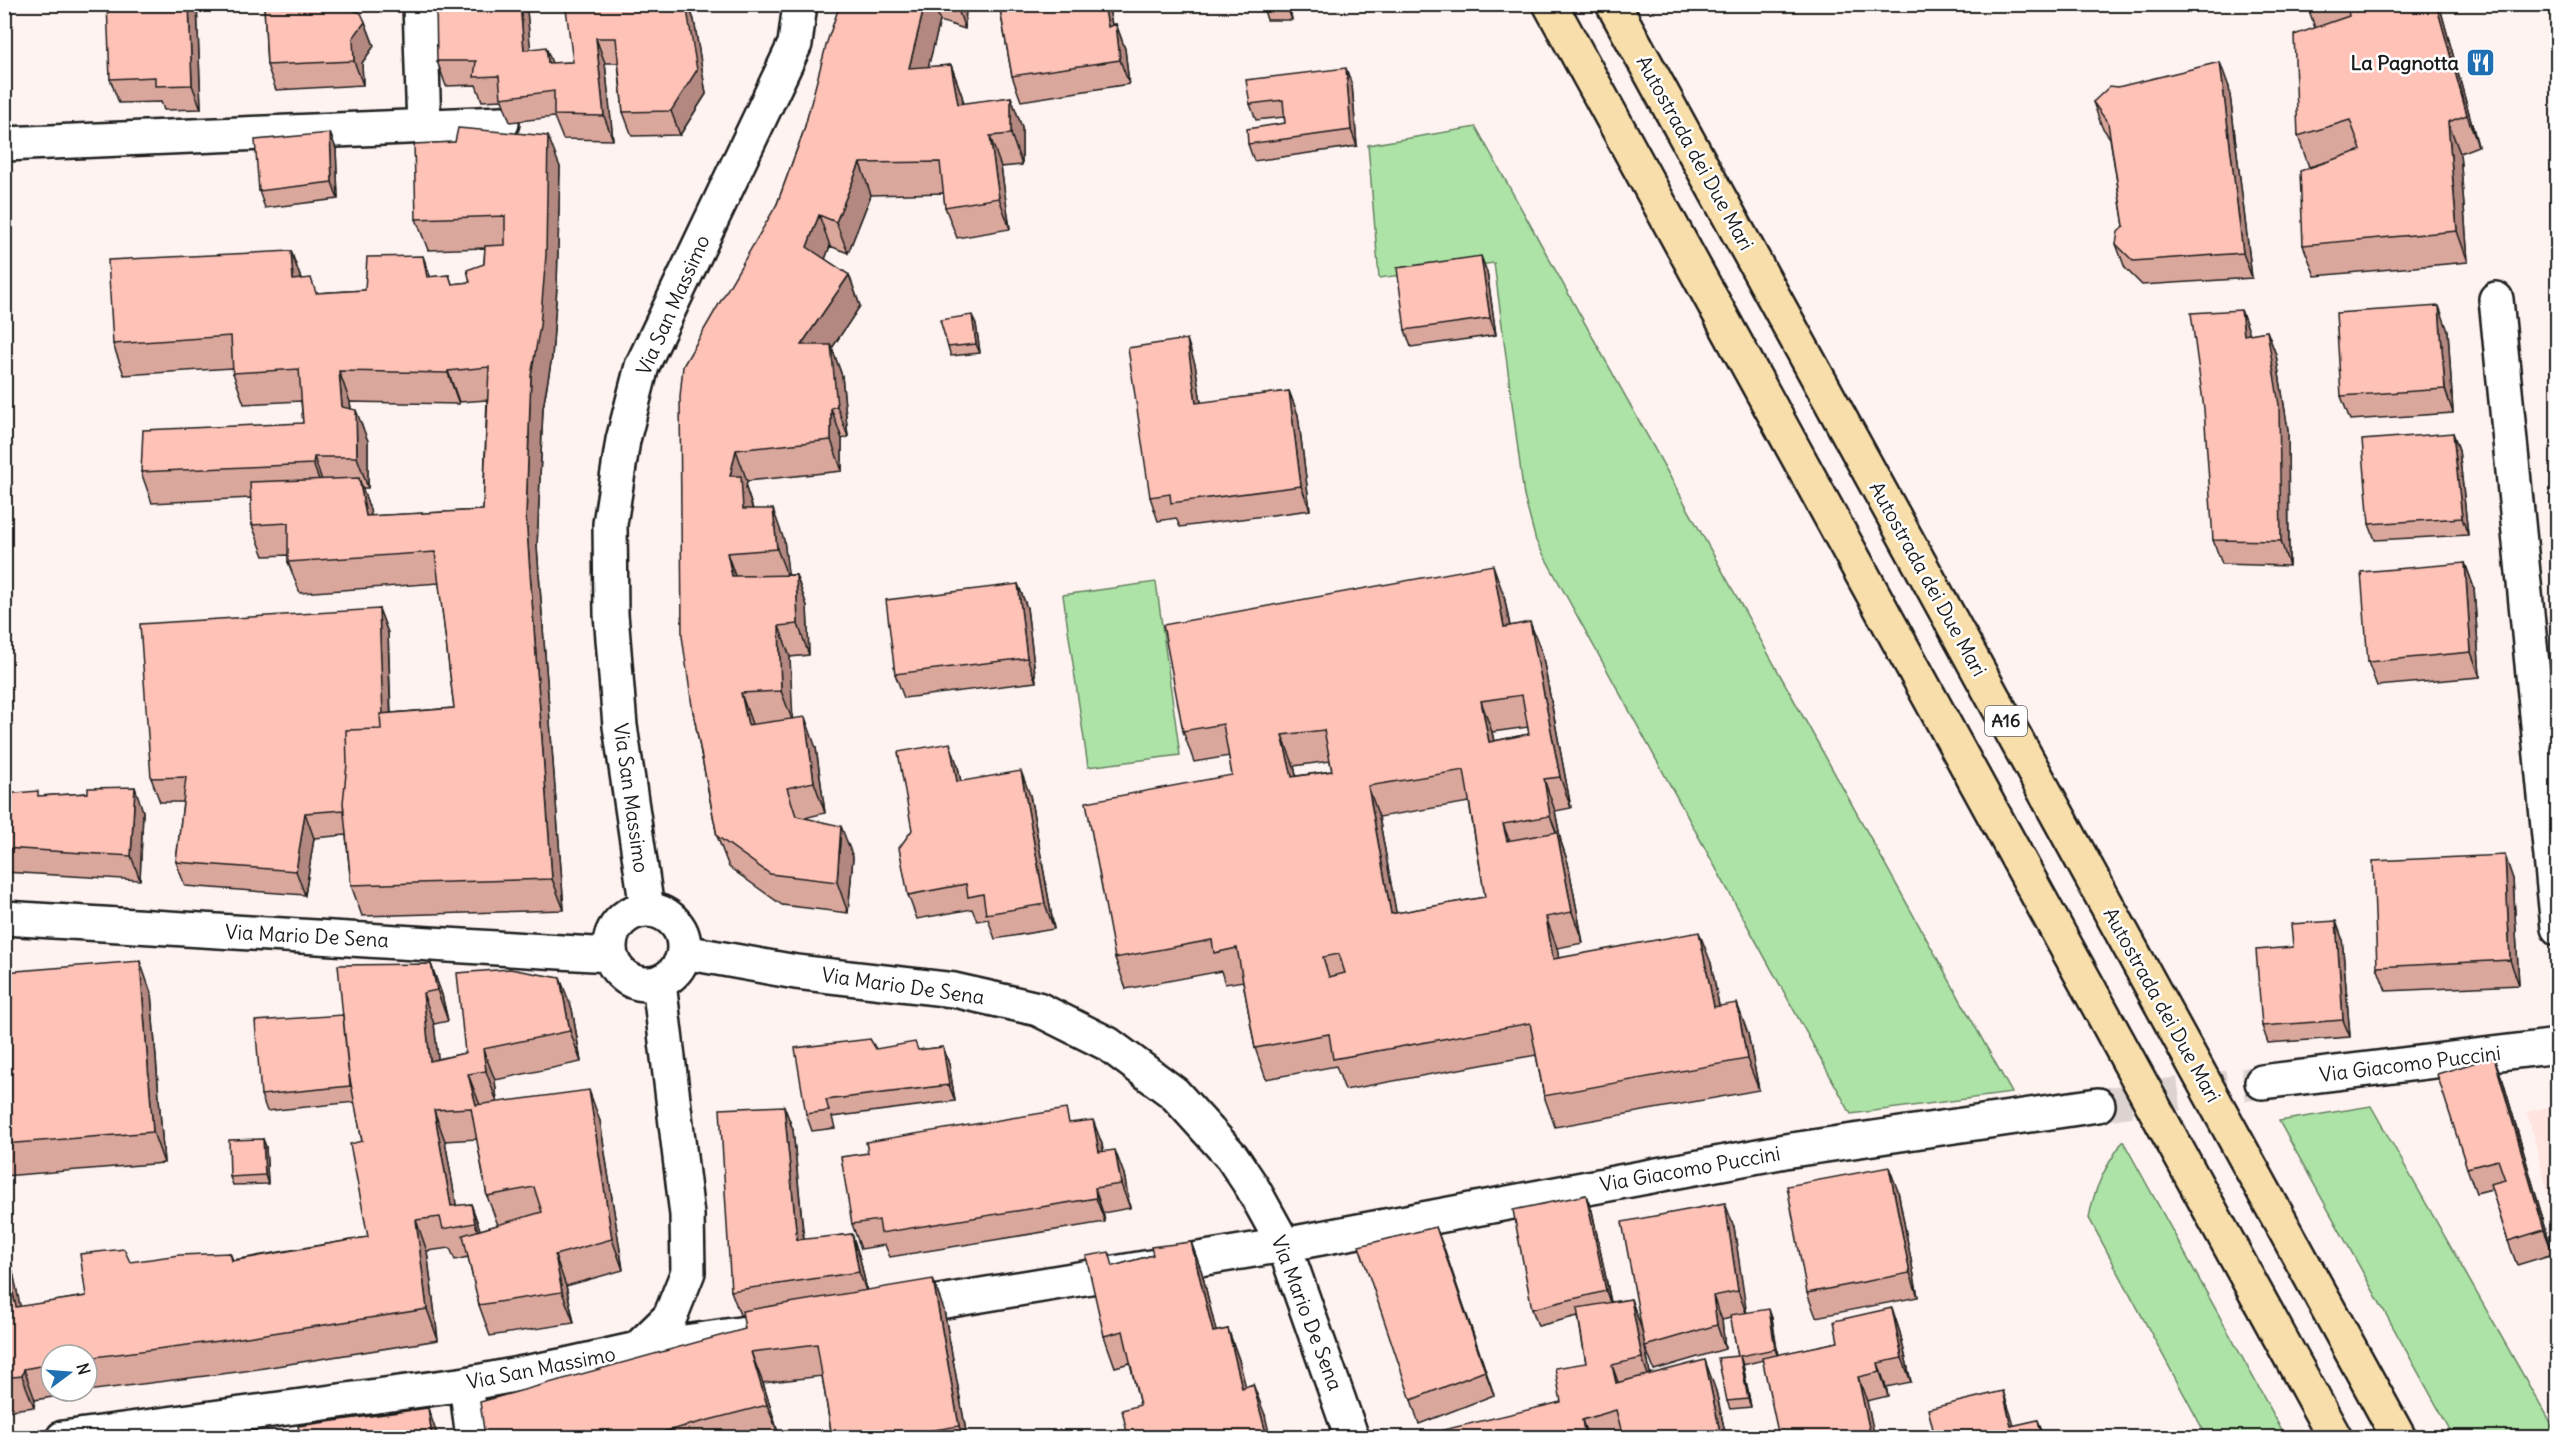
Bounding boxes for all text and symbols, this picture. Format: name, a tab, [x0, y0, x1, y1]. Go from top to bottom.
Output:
restaurant icon: La Pagnotta	[2464, 47, 2496, 79]
place label: La Pagnotta	[2350, 50, 2460, 75]
street label: Autostrada dei Due Mari	[1631, 51, 1759, 254]
street label: Via San Massimo	[630, 231, 715, 379]
street label: Autostrada dei Due Mari	[1864, 477, 1992, 680]
road number: A16	[1985, 706, 2027, 736]
street label: Via San Massimo	[609, 721, 654, 874]
street label: Autostrada dei Due Mari	[2098, 903, 2226, 1106]
street label: Via Mario De Sena	[225, 919, 390, 952]
street label: Via Mario De Sena	[820, 962, 986, 1009]
street label: Via Giacomo Puccini	[2318, 1040, 2502, 1087]
street label: Via Giacomo Puccini	[1598, 1140, 1782, 1197]
street label: Via Mario De Sena	[1266, 1232, 1349, 1394]
street label: Via San Massimo	[464, 1341, 617, 1394]
north arrow	[39, 1343, 99, 1403]
text: N	[72, 1361, 95, 1377]

